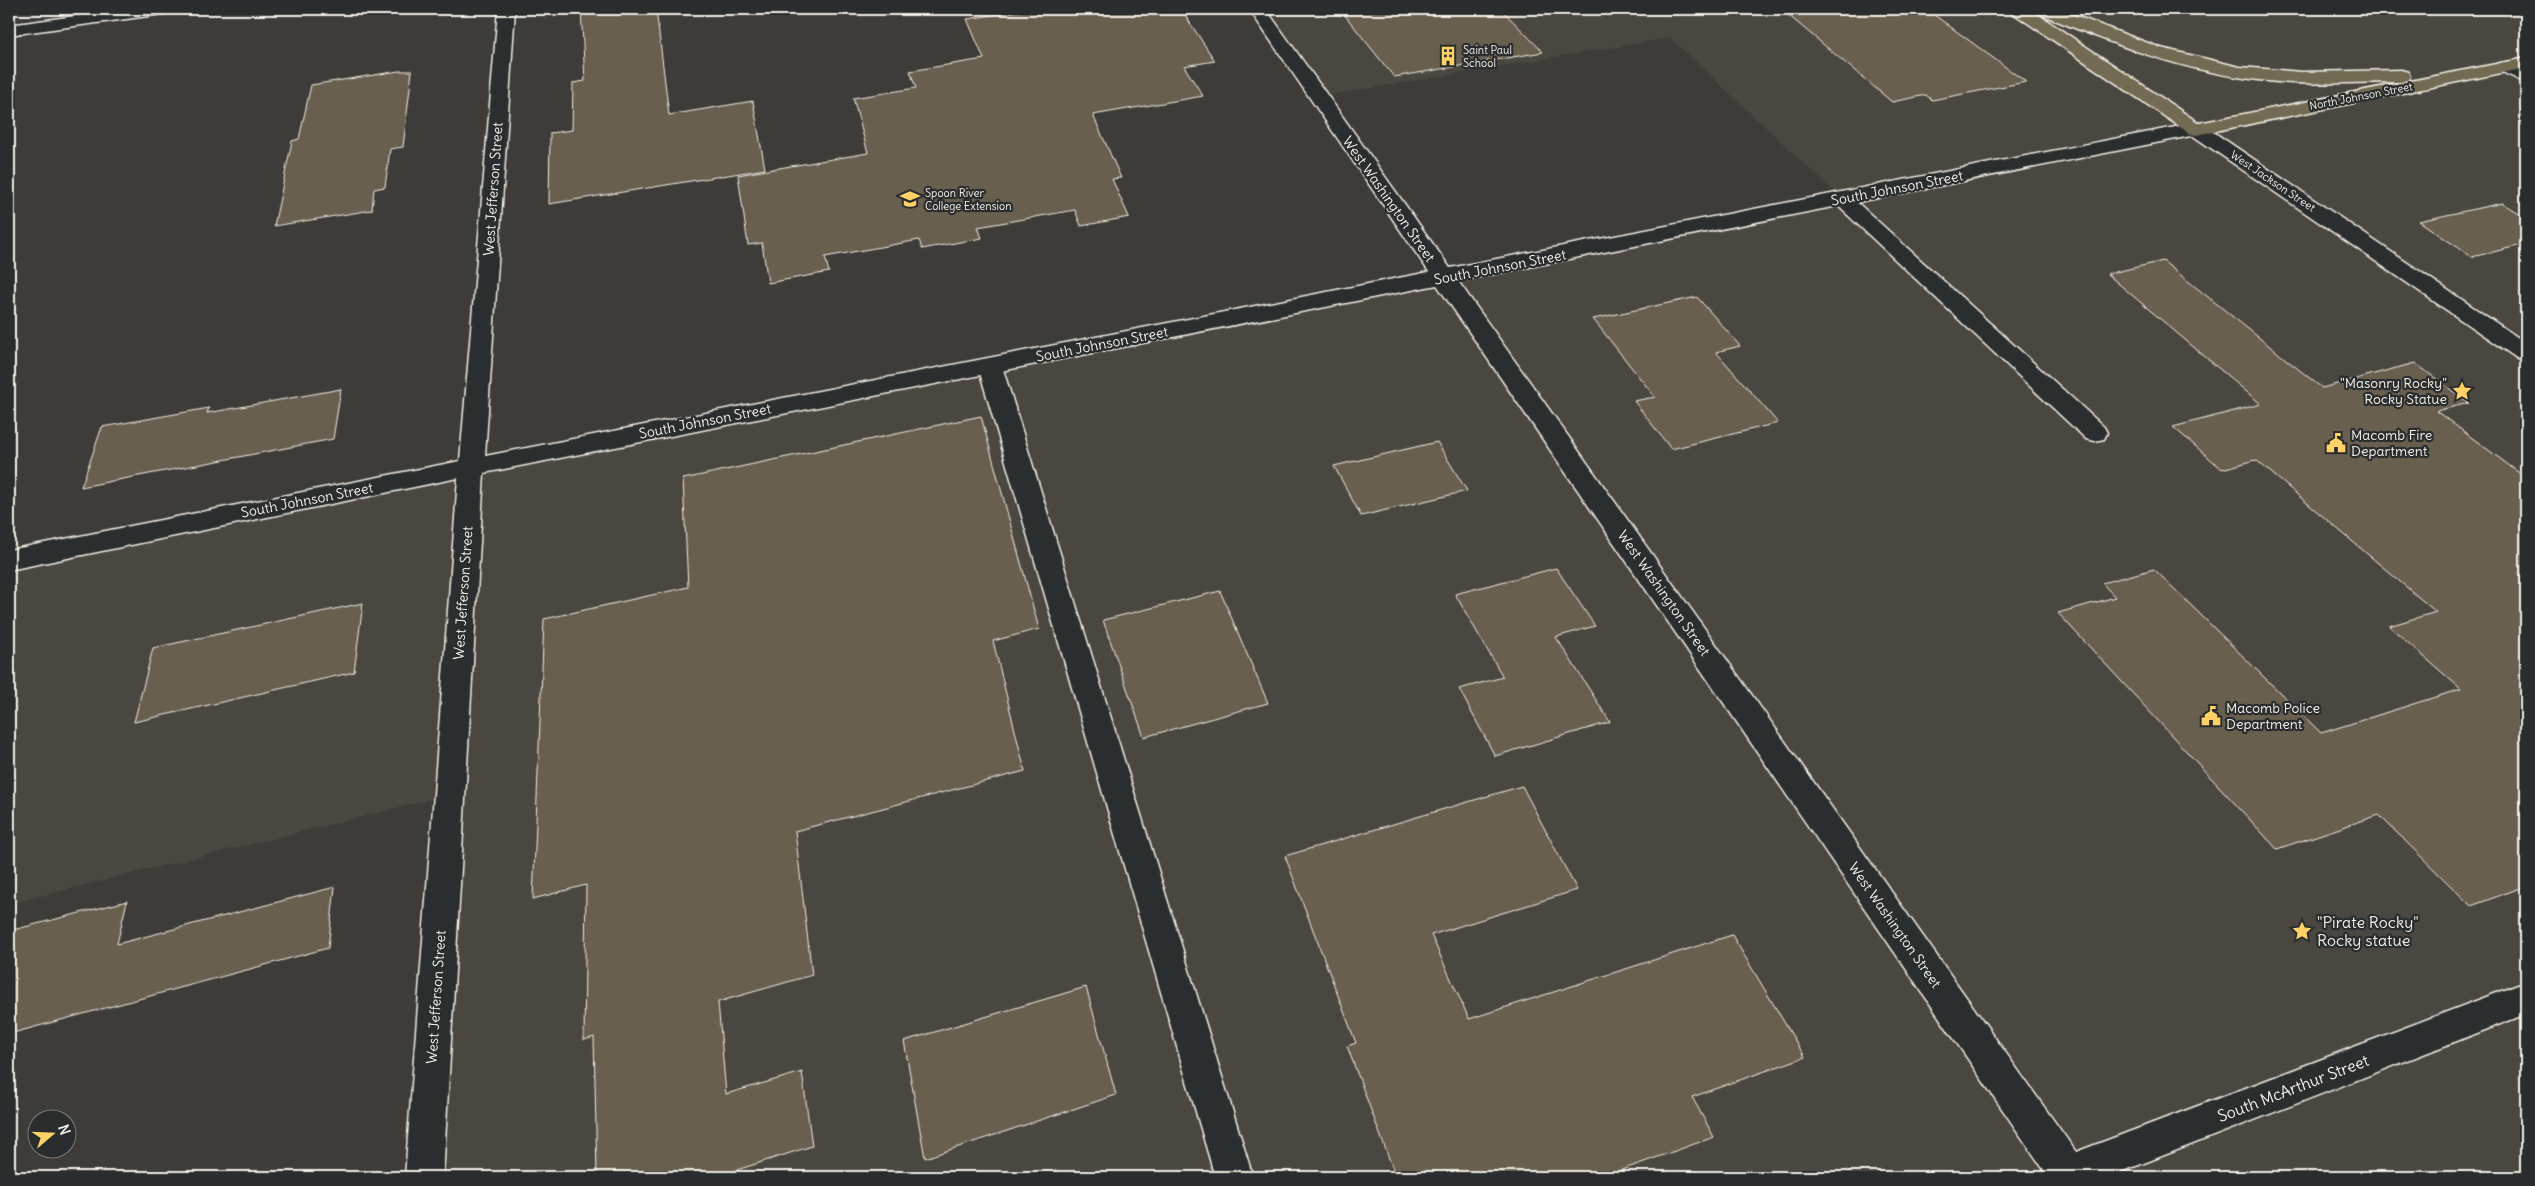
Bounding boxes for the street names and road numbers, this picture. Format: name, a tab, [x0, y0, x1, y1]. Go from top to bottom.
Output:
street label: North Johnson Street	[2308, 79, 2414, 113]
street label: West Jefferson Street	[479, 121, 507, 256]
street label: West Washington Street	[1339, 133, 1439, 266]
street label: West Jackson Street	[2228, 147, 2318, 215]
street label: South Johnson Street	[1829, 166, 1965, 210]
street label: South Johnson Street	[1432, 245, 1568, 289]
street label: South Johnson Street	[1034, 322, 1170, 366]
street label: South Johnson Street	[637, 399, 773, 443]
street label: South Johnson Street	[239, 478, 375, 522]
street label: West Jefferson Street	[449, 525, 477, 660]
street label: West Washington Street	[1614, 527, 1714, 660]
street label: West Washington Street	[1845, 859, 1945, 992]
street label: West Jefferson Street	[422, 929, 450, 1064]
street label: South McArthur Street	[2215, 1050, 2372, 1126]

